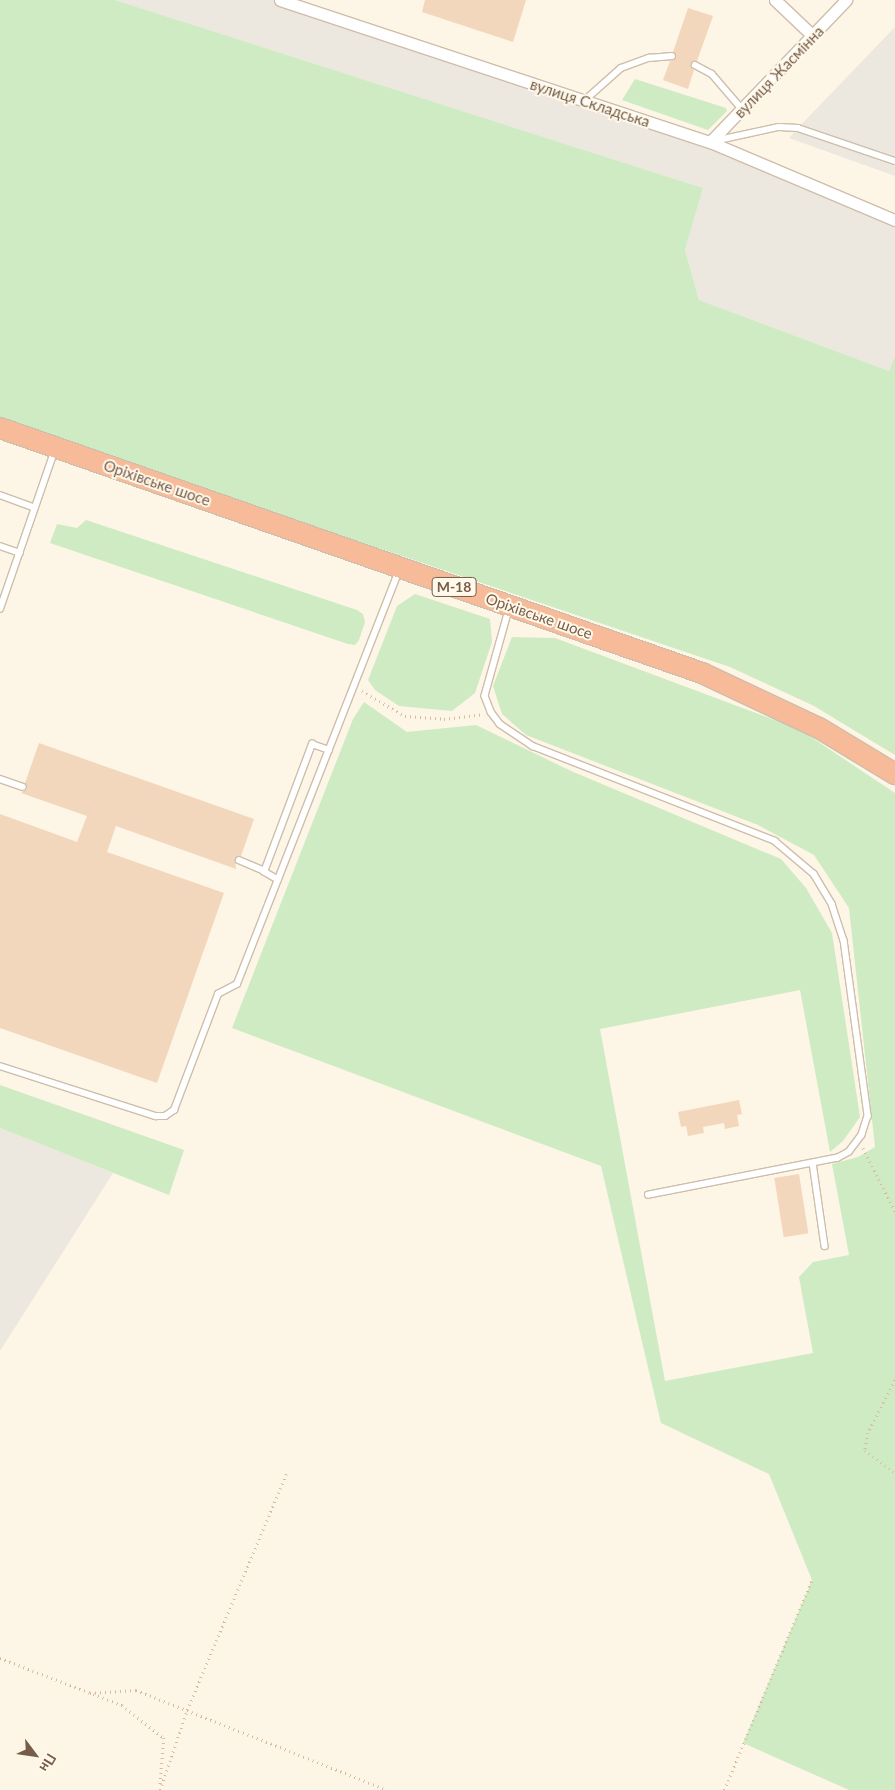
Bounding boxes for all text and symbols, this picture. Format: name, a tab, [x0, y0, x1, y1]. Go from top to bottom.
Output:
street label: вулиця Жасмінна	[731, 22, 827, 122]
street label: вулиця Складська	[528, 75, 652, 131]
street label: Оріхівське шосе	[101, 456, 213, 510]
road number: М-18	[432, 576, 476, 598]
street label: Оріхівське шосе	[483, 589, 595, 643]
north arrow	[10, 1730, 60, 1780]
text: Пн	[36, 1751, 60, 1775]

